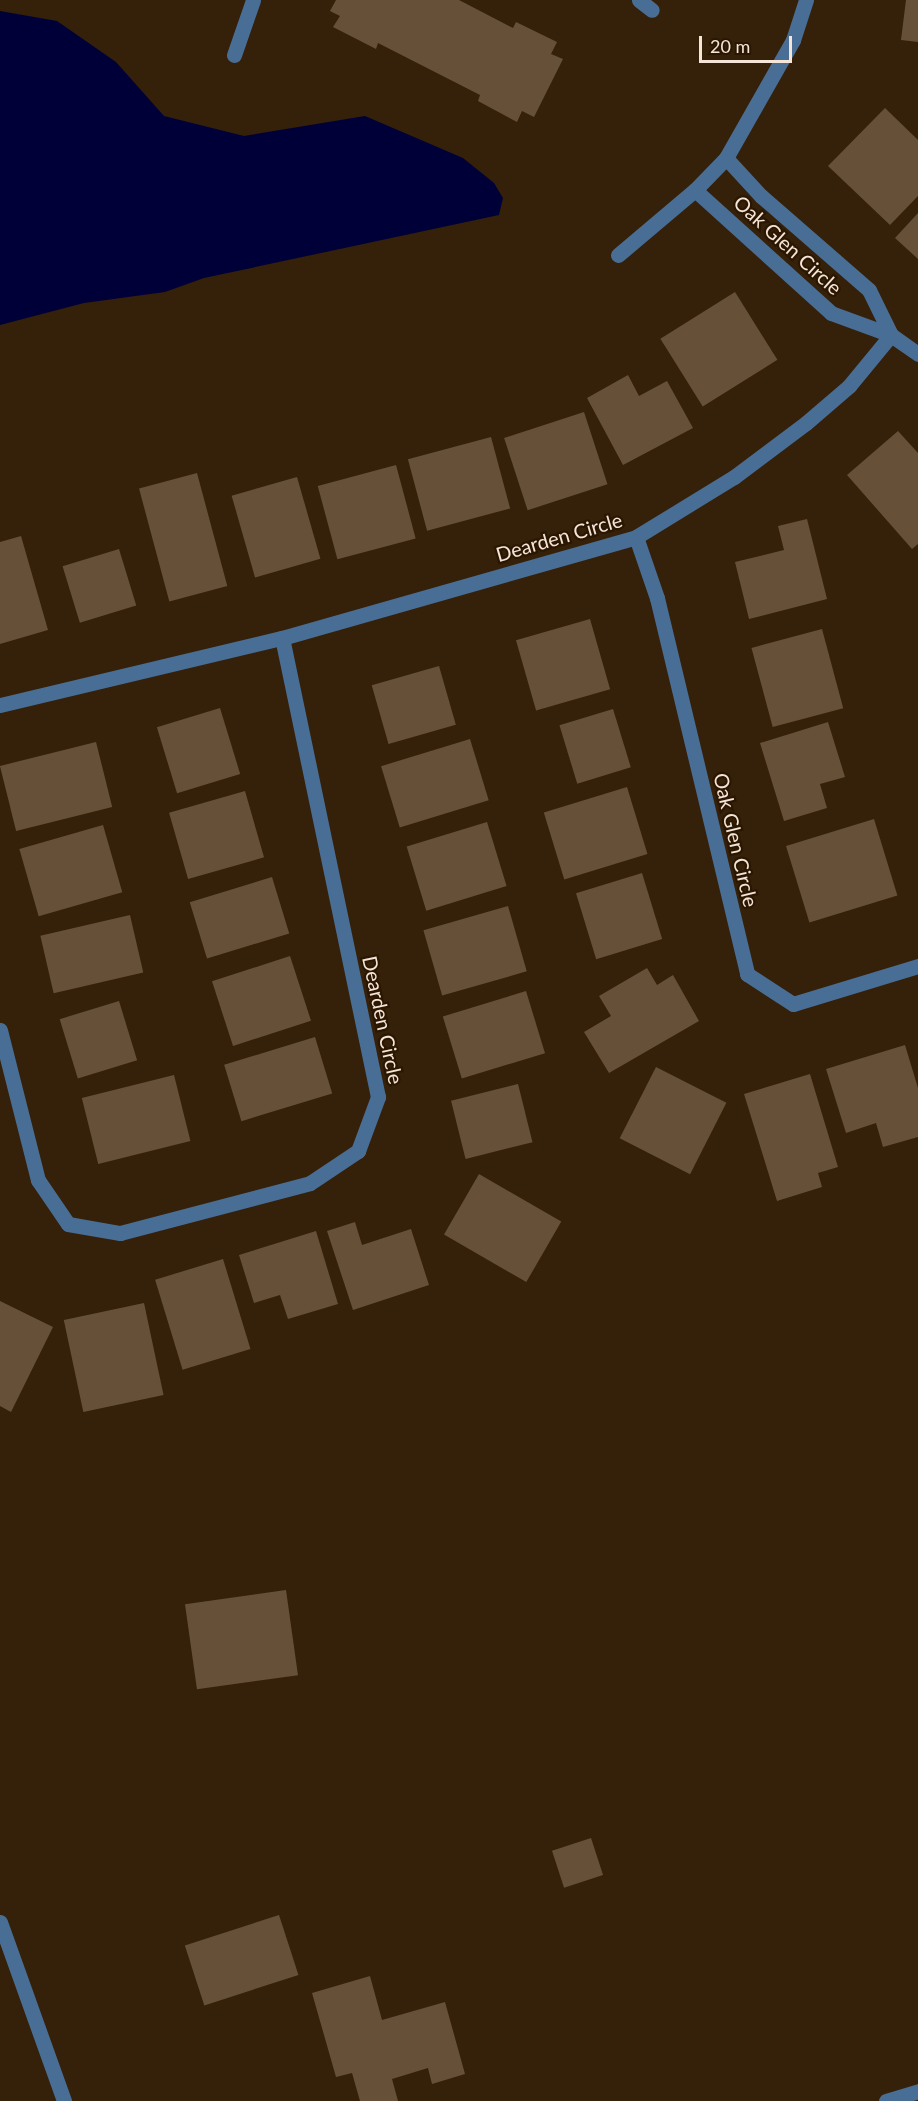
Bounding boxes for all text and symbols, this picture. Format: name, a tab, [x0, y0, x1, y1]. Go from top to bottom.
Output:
scale bar	[702, 24, 795, 62]
text: 20 m	[710, 35, 750, 57]
street label: Oak Glen Circle	[729, 190, 847, 300]
street label: Dearden Circle	[493, 507, 625, 567]
street label: Oak Glen Circle	[709, 771, 763, 909]
street label: Dearden Circle	[358, 954, 408, 1086]

